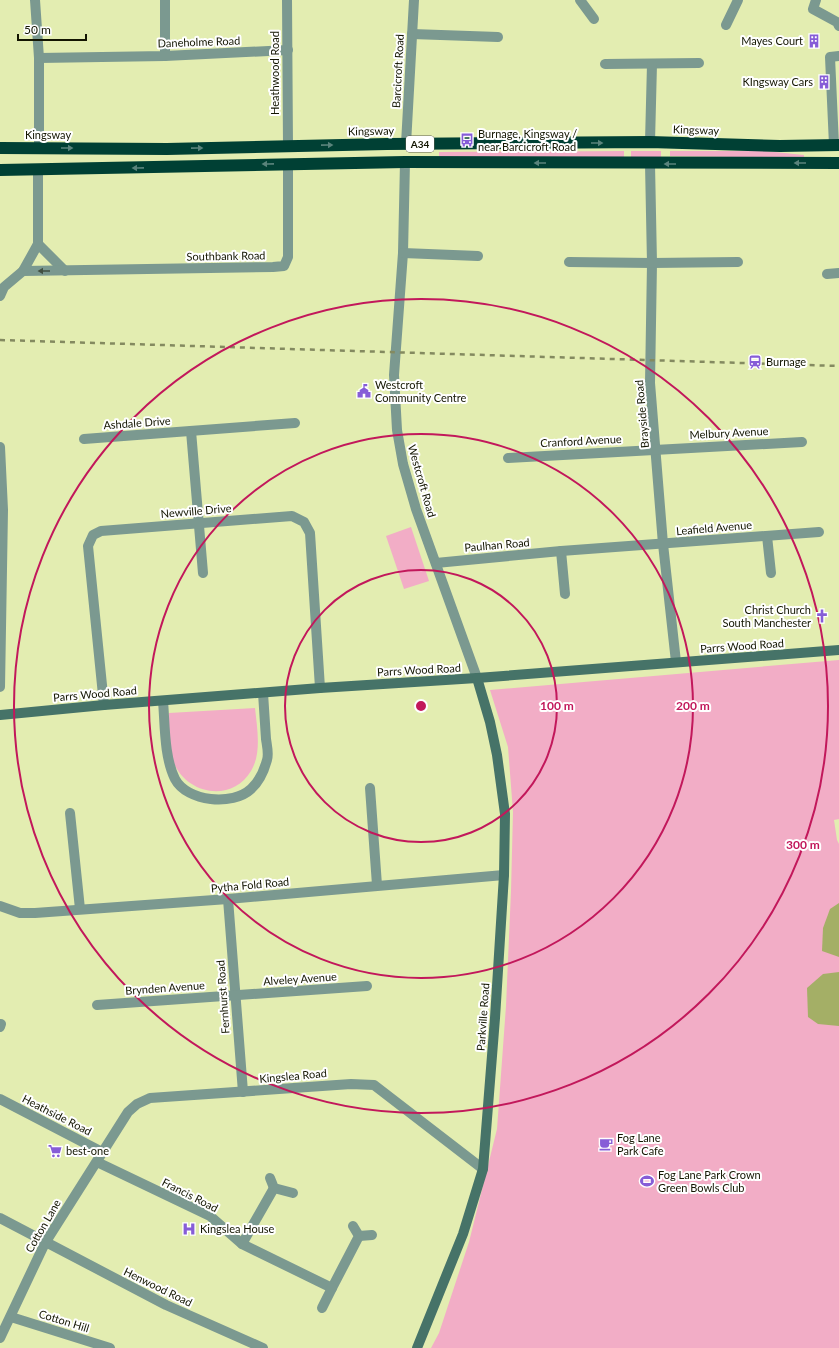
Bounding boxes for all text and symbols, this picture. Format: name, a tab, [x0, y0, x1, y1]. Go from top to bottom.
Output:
scale bar	[18, 16, 86, 42]
text: 50 m	[24, 22, 51, 37]
street label: Heathwood Road	[268, 31, 281, 115]
building icon: Mayes Court	[806, 33, 822, 49]
street label: Daneholme Road	[157, 34, 241, 49]
street label: Barcicroft Road	[389, 34, 406, 108]
place label: Mayes Court	[741, 34, 803, 47]
building icon: KIngsway Cars	[816, 74, 832, 90]
place label: KIngsway Cars	[742, 75, 813, 88]
street label: Kingsway	[673, 122, 720, 137]
street label: Kingsway	[348, 124, 394, 137]
place label: Burnage, Kingsway / near Barcicroft Road	[478, 127, 577, 153]
street label: Kingsway	[25, 128, 71, 141]
bus stop icon: Burnage, Kingsway / near Barcicroft Road	[459, 132, 475, 148]
road number: A34	[406, 136, 434, 152]
one-way arrow	[591, 140, 604, 146]
one-way arrow	[321, 142, 334, 148]
one-way arrow	[61, 145, 74, 151]
one-way arrow	[191, 145, 204, 151]
one-way arrow	[533, 160, 546, 166]
one-way arrow	[794, 160, 806, 167]
one-way arrow	[262, 161, 274, 168]
one-way arrow	[663, 161, 676, 167]
one-way arrow	[132, 164, 144, 171]
street label: Southbank Road	[186, 248, 266, 263]
one-way arrow	[37, 268, 50, 274]
station icon: Burnage	[747, 354, 763, 370]
place label: Burnage	[766, 355, 806, 368]
place label: Westcroft Community Centre	[375, 378, 466, 404]
street label: Brayside Road	[632, 379, 651, 449]
public building icon: Westcroft Community Centre	[356, 383, 372, 399]
street label: Ashdale Drive	[103, 414, 171, 431]
street label: Melbury Avenue	[689, 424, 769, 441]
street label: Cranford Avenue	[540, 432, 622, 449]
street label: Westcroft Road	[406, 443, 439, 519]
street label: Newville Drive	[160, 501, 232, 520]
street label: Leafield Avenue	[675, 518, 753, 537]
street label: Paulhan Road	[464, 535, 530, 554]
place label: Christ Church South Manchester	[722, 603, 811, 629]
church icon: Christ Church South Manchester	[814, 608, 830, 624]
street label: Parrs Wood Road	[700, 636, 784, 655]
street label: Parrs Wood Road	[377, 661, 461, 678]
street label: Parrs Wood Road	[53, 683, 137, 704]
text: 100 m	[540, 698, 574, 713]
text: 200 m	[676, 698, 710, 713]
centre of rings	[414, 699, 428, 713]
text: 300 m	[786, 837, 820, 852]
street label: Pytha Fold Road	[210, 875, 290, 894]
street label: Fernhurst Road	[213, 960, 232, 1034]
street label: Alveley Avenue	[263, 969, 337, 988]
street label: Brynden Avenue	[125, 978, 205, 997]
street label: Parkville Road	[474, 983, 491, 1051]
street label: Kingslea Road	[259, 1066, 327, 1085]
street label: Heathside Road	[20, 1091, 94, 1138]
place label: Fog Lane Park Cafe	[617, 1131, 664, 1157]
cafe icon: Fog Lane Park Cafe	[598, 1136, 614, 1152]
supermarket icon: best-one	[47, 1143, 63, 1159]
place label: best-one	[66, 1144, 109, 1157]
place label: Fog Lane Park Crown Green Bowls Club	[658, 1168, 761, 1194]
sports icon: Fog Lane Park Crown Green Bowls Club	[639, 1173, 655, 1189]
street label: Francis Road	[160, 1175, 220, 1214]
street label: Cotton Lane	[22, 1197, 63, 1255]
hospital icon: Kingslea House	[181, 1221, 197, 1237]
place label: Kingslea House	[200, 1222, 275, 1235]
street label: Henwood Road	[122, 1264, 195, 1309]
street label: Cotton Hill	[37, 1307, 91, 1334]

